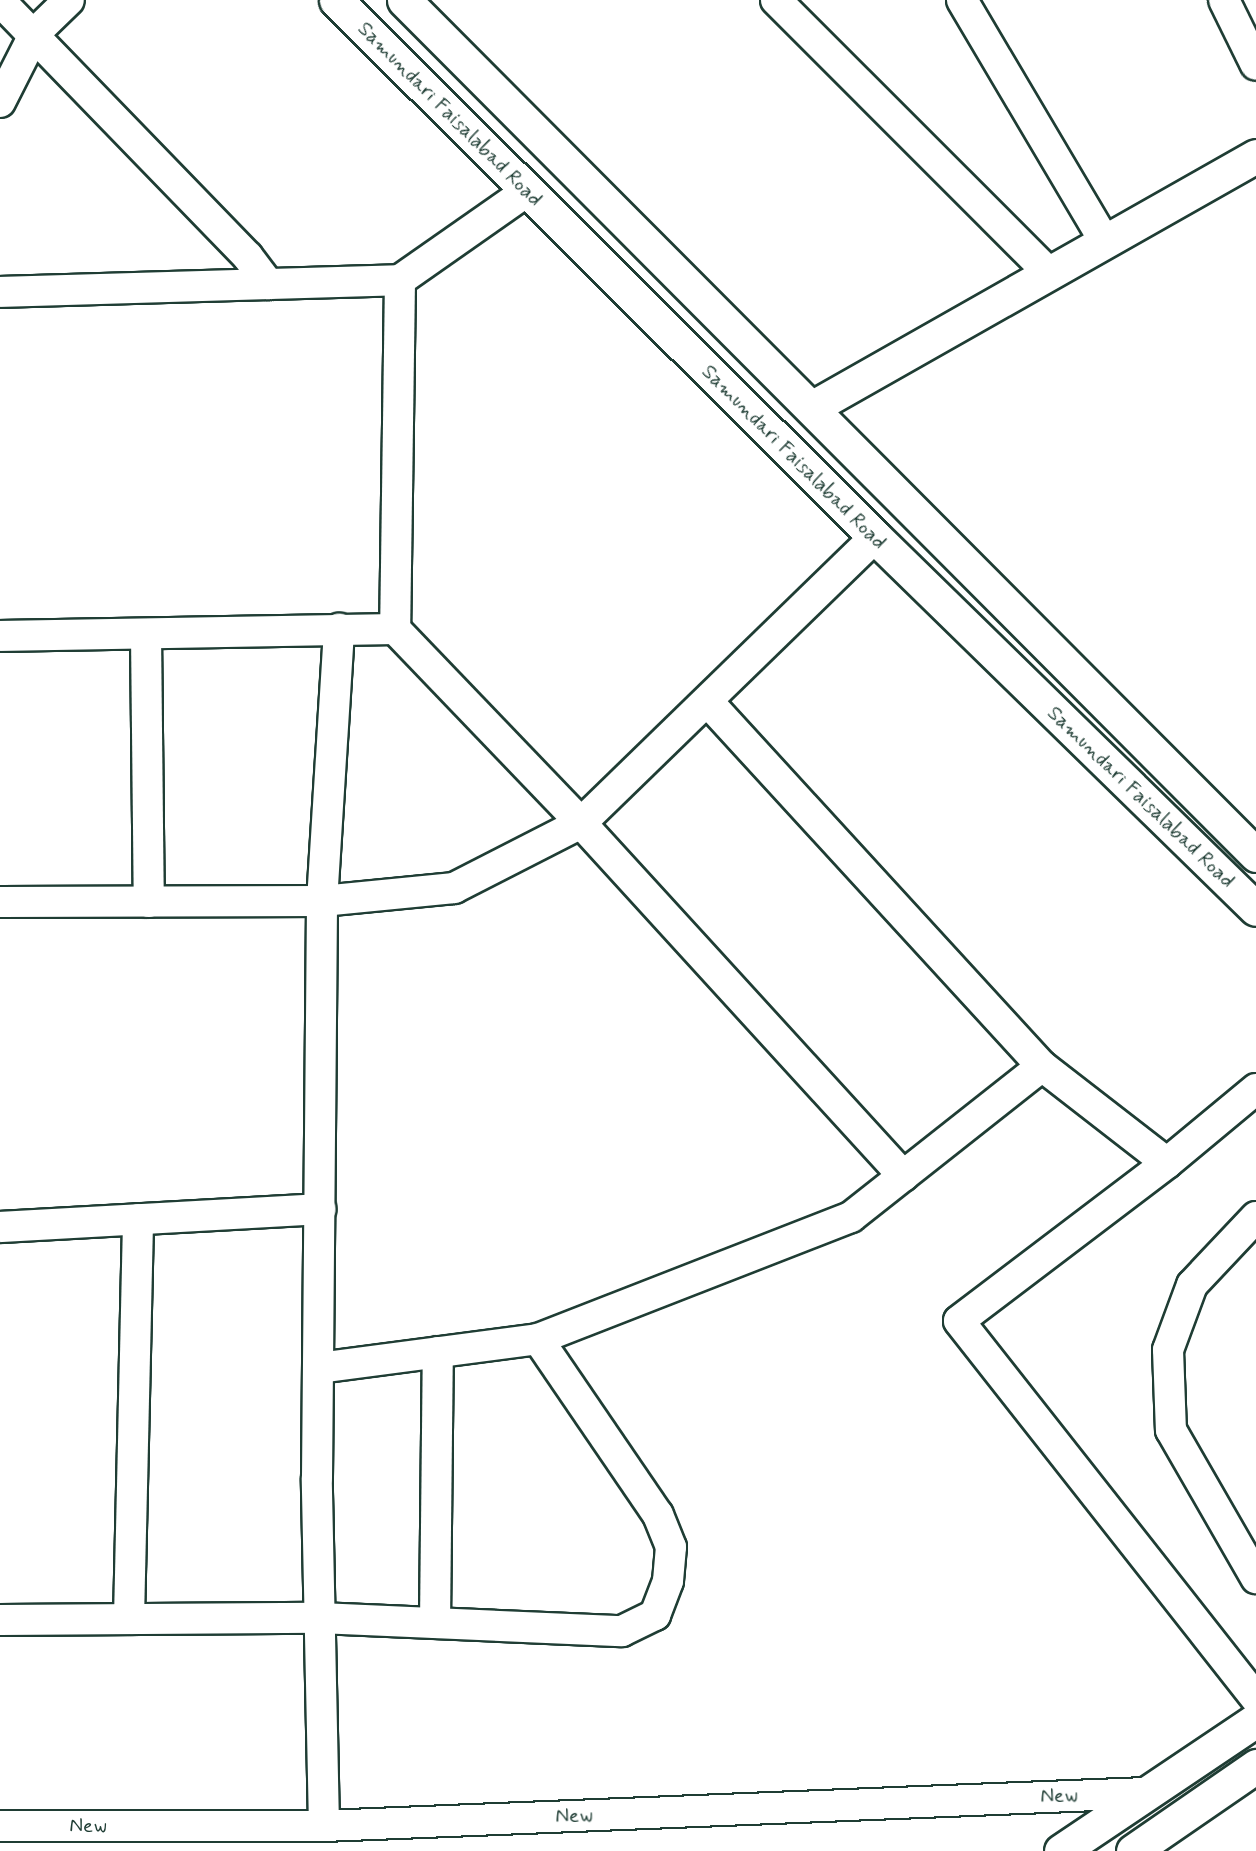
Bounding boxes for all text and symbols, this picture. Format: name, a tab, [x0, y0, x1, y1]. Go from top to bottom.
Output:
street label: Samundari Faisalabad Road	[353, 17, 547, 211]
street label: Samundari Faisalabad Road	[697, 360, 891, 554]
street label: Samundari Faisalabad Road	[1042, 701, 1240, 893]
street label: New	[1040, 1783, 1078, 1809]
street label: New	[555, 1803, 593, 1829]
street label: New	[69, 1813, 107, 1839]

